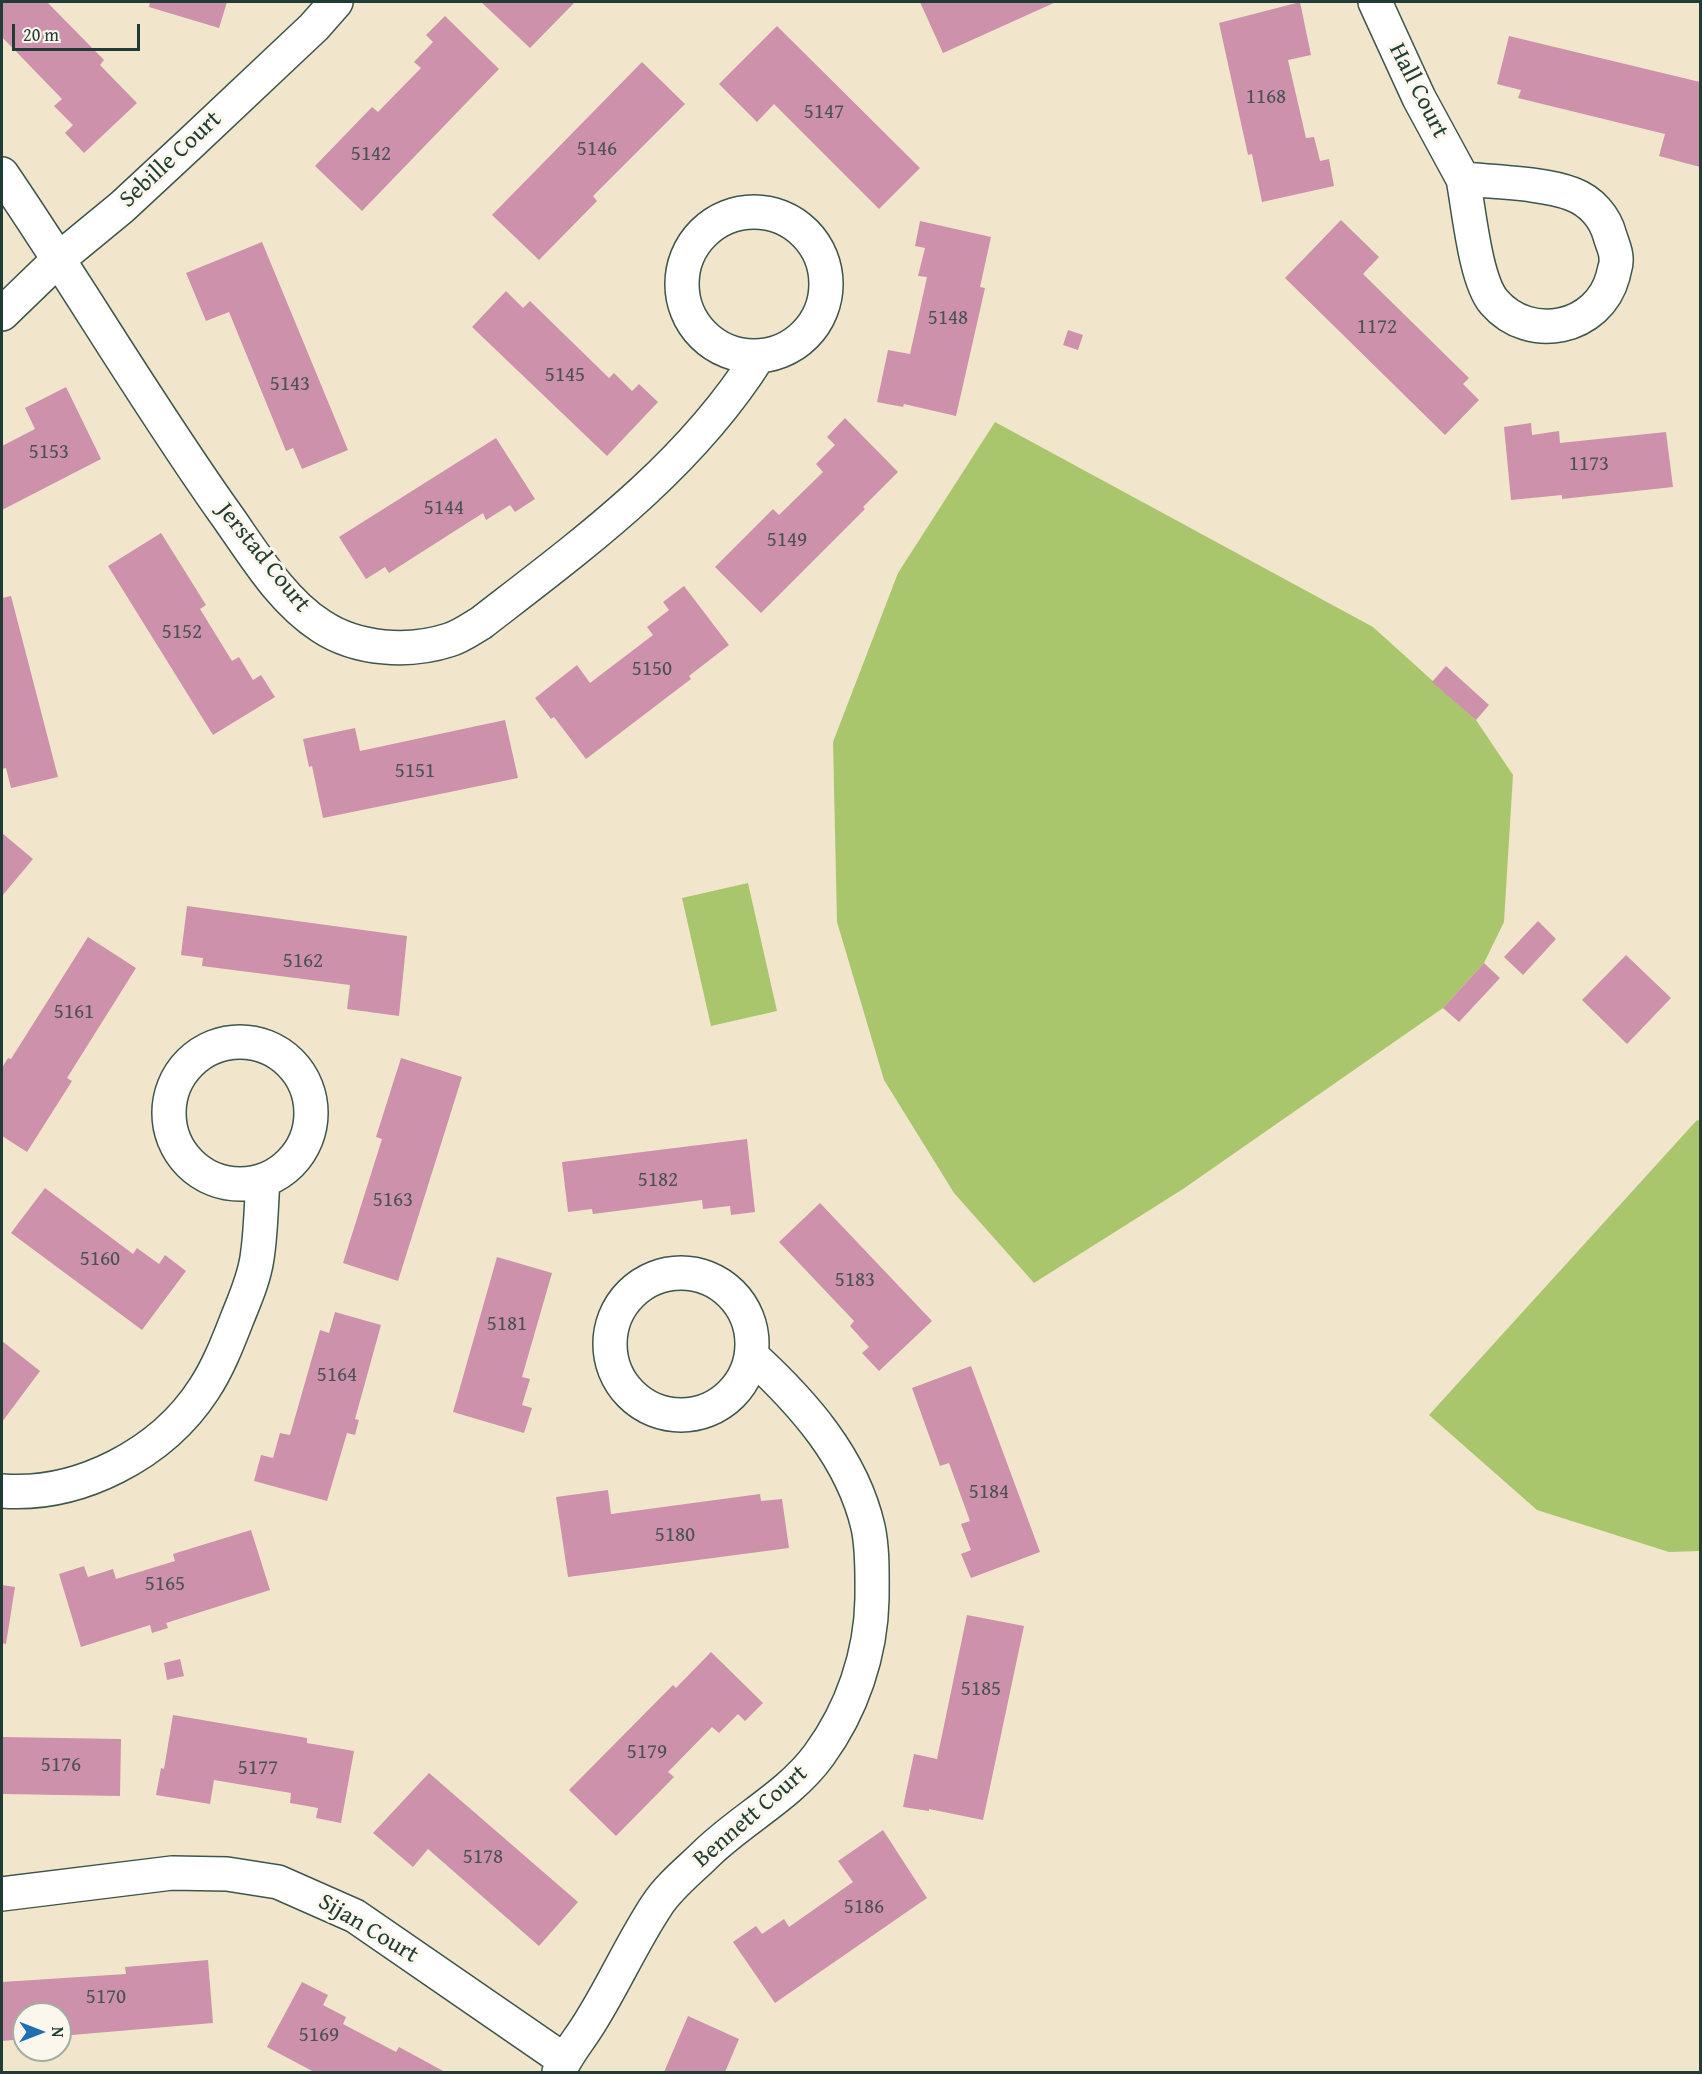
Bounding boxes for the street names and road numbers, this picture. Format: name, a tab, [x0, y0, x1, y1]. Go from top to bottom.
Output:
street label: Hall Court	[1382, 39, 1454, 143]
street label: Sebille Court	[114, 106, 228, 214]
street label: Jerstad Court	[210, 497, 316, 619]
street label: Bennett Court	[688, 1760, 814, 1874]
street label: Sijan Court	[313, 1888, 423, 1970]

